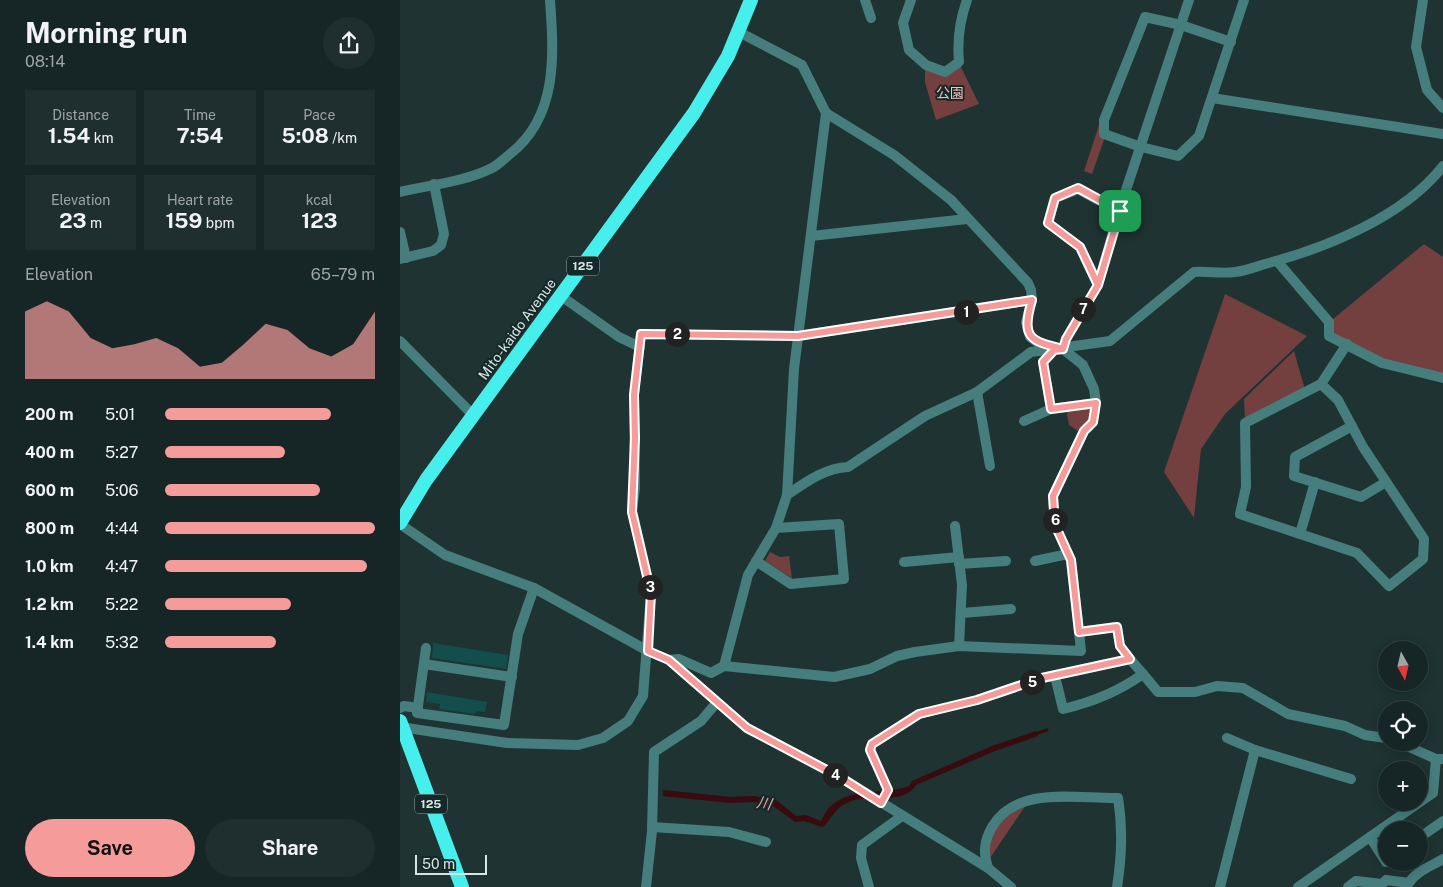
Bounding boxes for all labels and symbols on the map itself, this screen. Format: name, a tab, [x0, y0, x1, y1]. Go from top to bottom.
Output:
park label: 公園	[936, 85, 964, 101]
pin	[1099, 190, 1141, 232]
road number: 125	[567, 256, 599, 276]
street label: Mito-kaido Avenue	[475, 275, 559, 383]
pin: 7	[1070, 296, 1096, 322]
pin: 1	[954, 300, 978, 324]
pin: 2	[664, 322, 690, 346]
pin: 6	[1042, 508, 1068, 532]
pin: 3	[638, 574, 662, 600]
north arrow	[1378, 641, 1428, 691]
pin: 5	[1020, 670, 1044, 694]
pin: 4	[822, 762, 848, 788]
water label: 川	[755, 793, 775, 813]
road number: 125	[415, 794, 447, 814]
scale bar	[415, 852, 488, 875]

